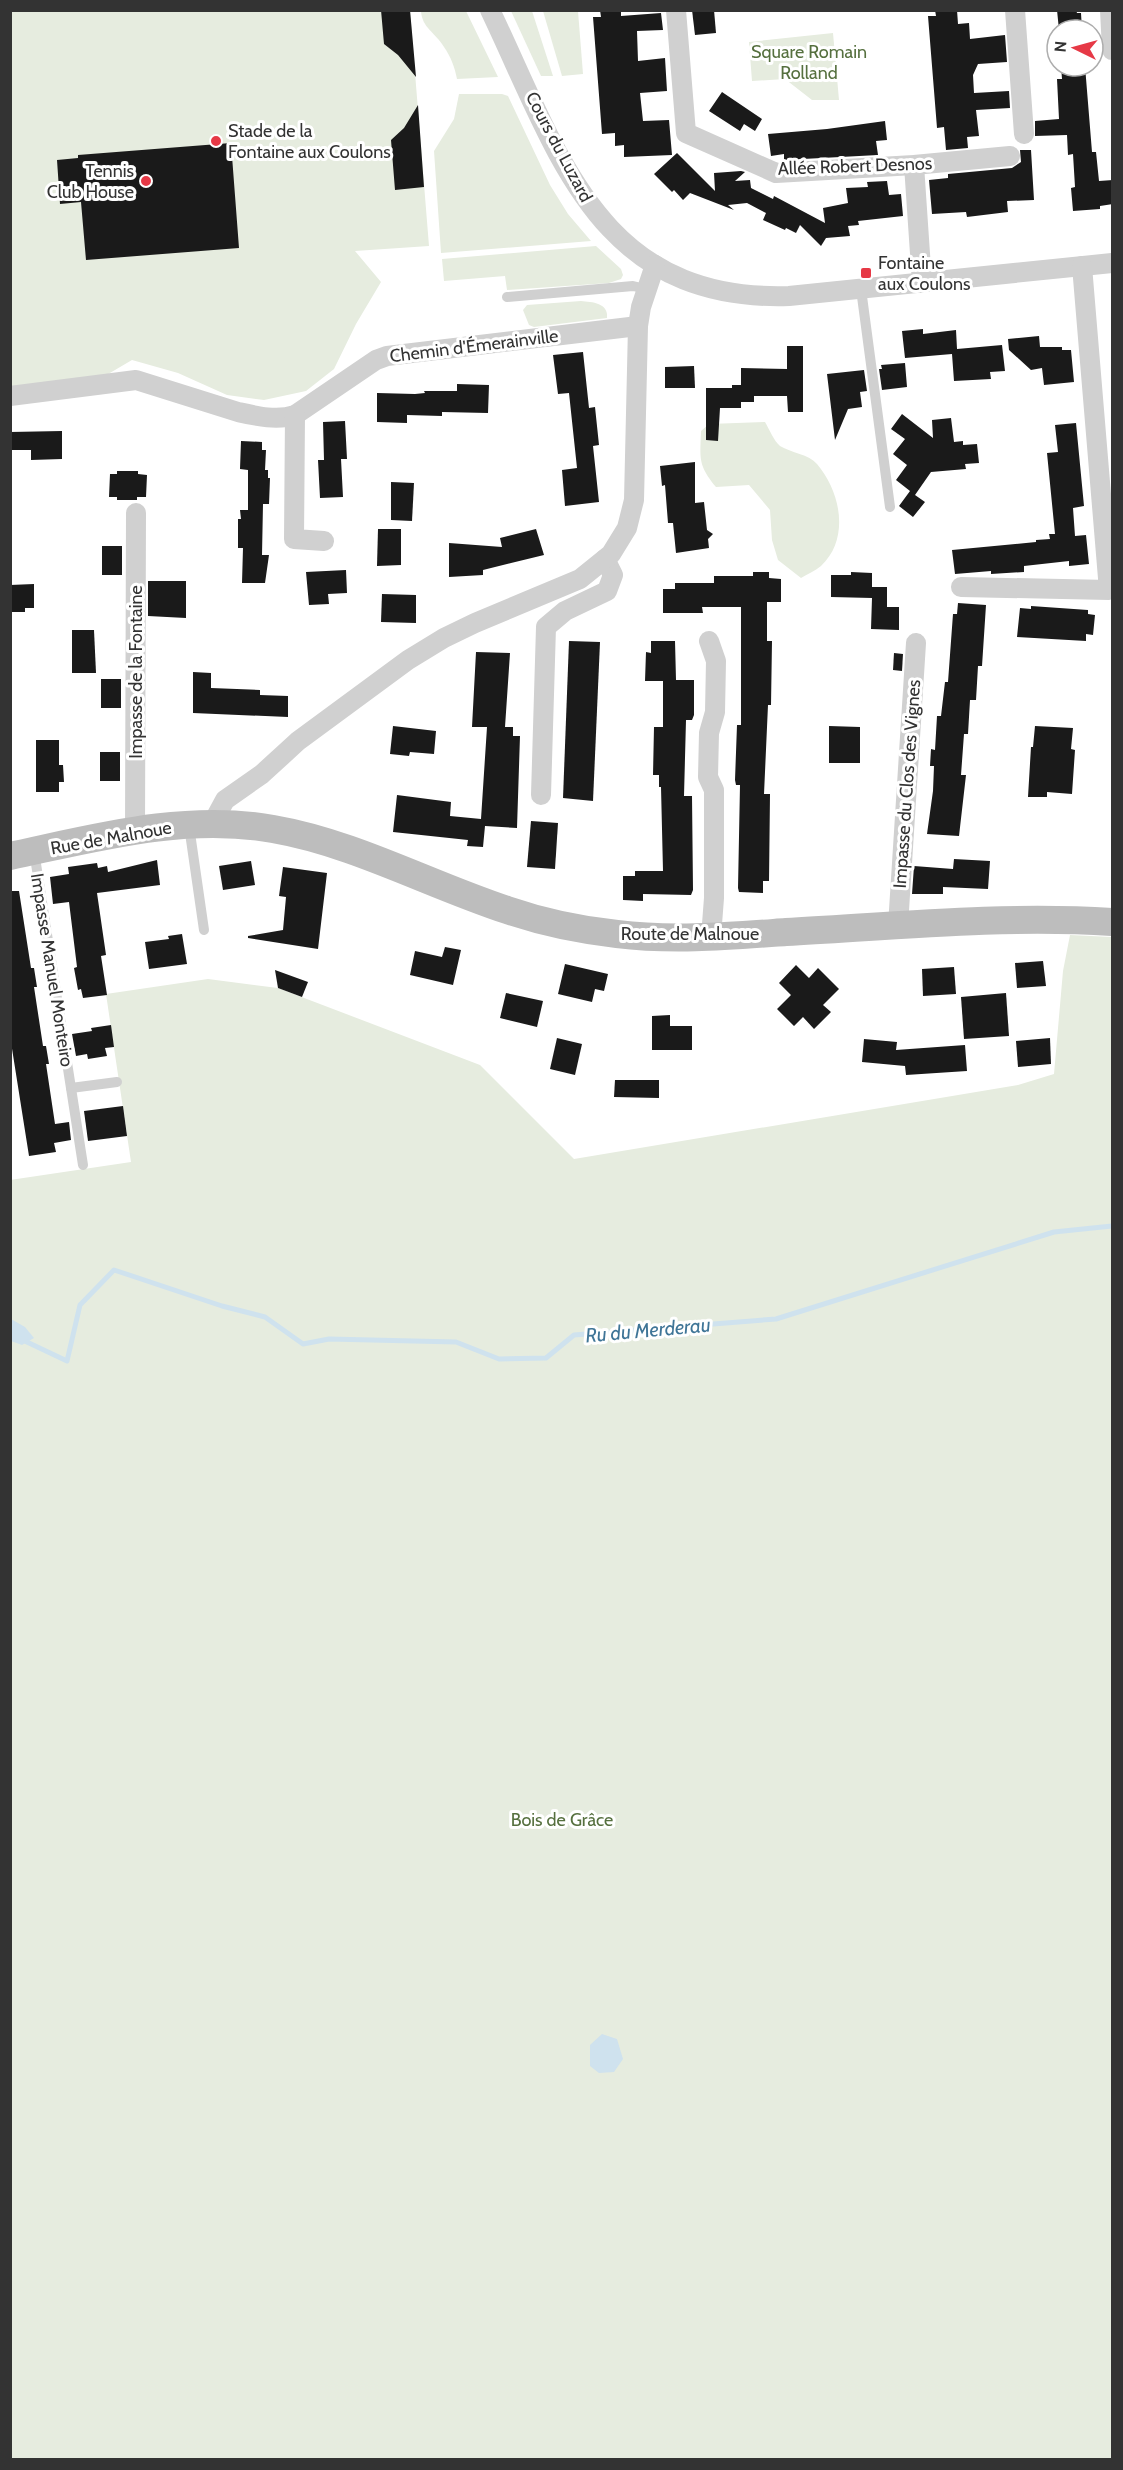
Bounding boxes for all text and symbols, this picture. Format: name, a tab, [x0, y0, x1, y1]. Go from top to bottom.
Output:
north arrow	[1045, 18, 1105, 78]
text: N	[1051, 40, 1071, 53]
park label: Square Romain Rolland	[751, 41, 867, 84]
street label: Cours du Luzard	[521, 88, 597, 206]
place label: Stade de la Fontaine aux Coulons	[228, 120, 391, 163]
marker: Stade de la Fontaine aux Coulons	[209, 134, 223, 148]
street label: Allée Robert Desnos	[777, 152, 933, 180]
place label: Tennis Club House	[47, 160, 134, 203]
marker: Tennis Club House	[139, 174, 153, 188]
place label: Fontaine aux Coulons	[878, 252, 970, 295]
marker: Fontaine aux Coulons	[859, 266, 873, 280]
street label: Chemin d'Émerainville	[388, 325, 560, 367]
street label: Impasse de la Fontaine	[125, 585, 147, 759]
street label: Impasse du Clos des Vignes	[889, 679, 925, 889]
street label: Rue de Malnoue	[49, 817, 173, 859]
street label: Impasse Manuel Monteiro	[26, 872, 78, 1069]
street label: Route de Malnoue	[621, 923, 759, 945]
water label: Ru du Merderau	[584, 1313, 712, 1347]
park label: Bois de Grâce	[511, 1809, 613, 1831]

